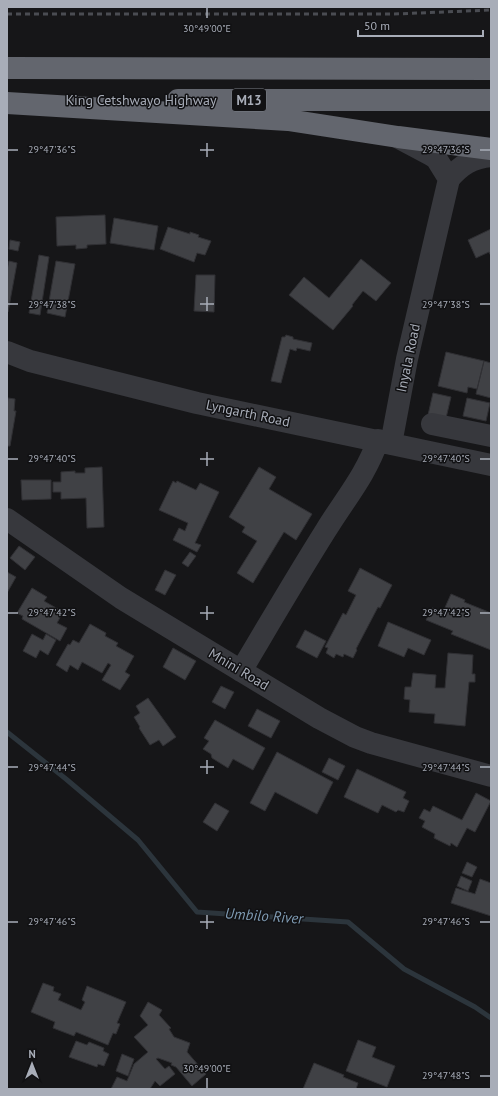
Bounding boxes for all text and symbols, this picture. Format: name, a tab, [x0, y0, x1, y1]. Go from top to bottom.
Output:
scale bar	[358, 12, 483, 38]
text: 50 m	[364, 18, 390, 33]
text: 30°49'00"E	[183, 22, 231, 35]
road number: M13	[232, 89, 266, 111]
street label: King Cetshwayo Highway	[65, 91, 217, 109]
text: 29°47'36"S	[28, 143, 76, 156]
text: 29°47'36"S	[422, 143, 470, 156]
text: 29°47'38"S	[28, 298, 76, 311]
text: 29°47'38"S	[422, 298, 470, 311]
street label: Inyala Road	[392, 322, 424, 394]
street label: Lyngarth Road	[204, 395, 292, 431]
text: 29°47'40"S	[28, 452, 76, 465]
text: 29°47'40"S	[422, 452, 470, 465]
text: 29°47'42"S	[28, 606, 76, 619]
text: 29°47'42"S	[422, 606, 470, 619]
street label: Mnini Road	[206, 644, 272, 694]
text: 29°47'44"S	[28, 761, 76, 774]
text: 29°47'44"S	[422, 761, 470, 774]
water label: Umbilo River	[224, 903, 305, 928]
text: 29°47'46"S	[28, 915, 76, 928]
text: 29°47'46"S	[422, 915, 470, 928]
north arrow	[12, 1044, 52, 1084]
text: N	[28, 1047, 36, 1061]
text: 30°49'00"E	[183, 1062, 231, 1075]
text: 29°47'48"S	[422, 1069, 470, 1082]

